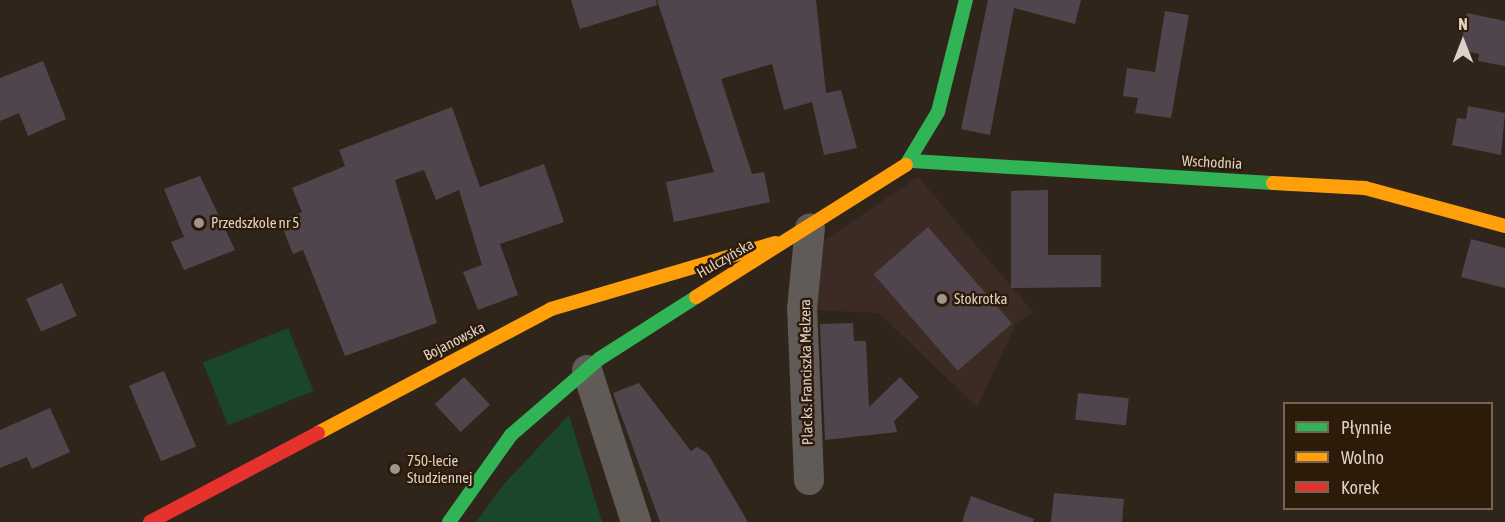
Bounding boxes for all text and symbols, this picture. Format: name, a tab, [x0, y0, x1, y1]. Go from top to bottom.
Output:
north arrow	[1433, 12, 1493, 72]
text: N	[1458, 15, 1468, 33]
street label: Wschodnia	[1181, 151, 1243, 173]
place label: Przedszkole nr 5	[211, 214, 299, 232]
marker: Przedszkole nr 5	[192, 216, 206, 230]
street label: Hulczyńska	[693, 234, 757, 282]
place label: Stokrotka	[954, 290, 1007, 308]
marker: Stokrotka	[935, 292, 949, 306]
street label: Plac ks. Franciszka Melzera	[796, 299, 816, 445]
street label: Bojanowska	[420, 318, 488, 364]
legend	[1283, 402, 1493, 510]
text: Płynnie	[1341, 417, 1392, 438]
text: Wolno	[1341, 447, 1384, 468]
place label: 750-lecie Studziennej	[407, 451, 472, 486]
marker: 750-lecie Studziennej	[388, 462, 402, 476]
text: Korek	[1341, 477, 1379, 498]

